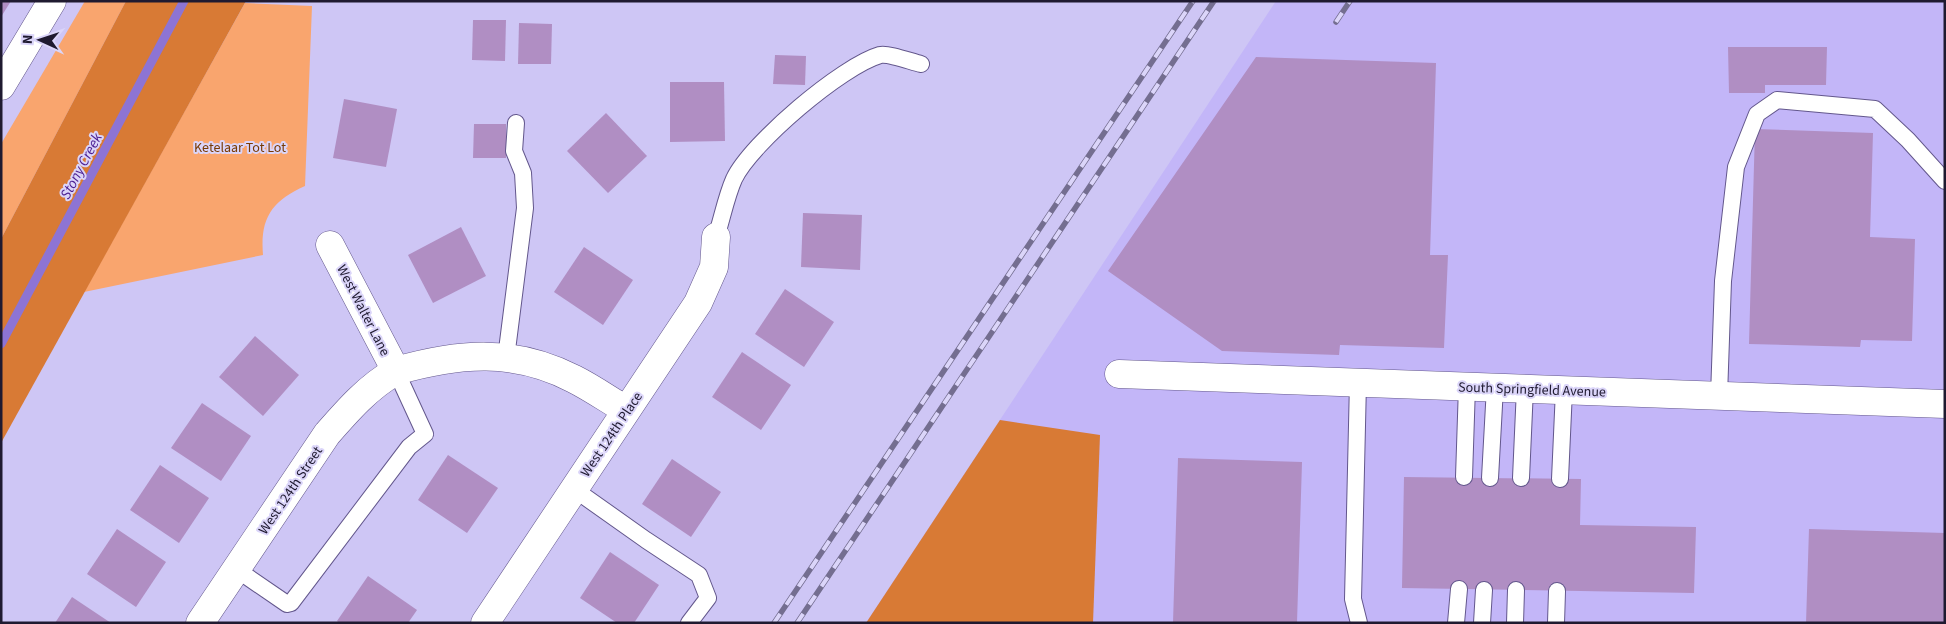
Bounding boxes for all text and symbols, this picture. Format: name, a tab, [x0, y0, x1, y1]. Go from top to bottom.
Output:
north arrow	[15, 15, 65, 65]
text: N	[18, 34, 38, 45]
water label: Stony Creek	[55, 129, 108, 203]
park label: Ketelaar Tot Lot	[194, 138, 286, 158]
street label: West Walter Lane	[331, 261, 395, 360]
street label: South Springfield Avenue	[1458, 377, 1606, 403]
street label: West 124th Place	[576, 388, 648, 481]
street label: West 124th Street	[254, 442, 328, 539]

